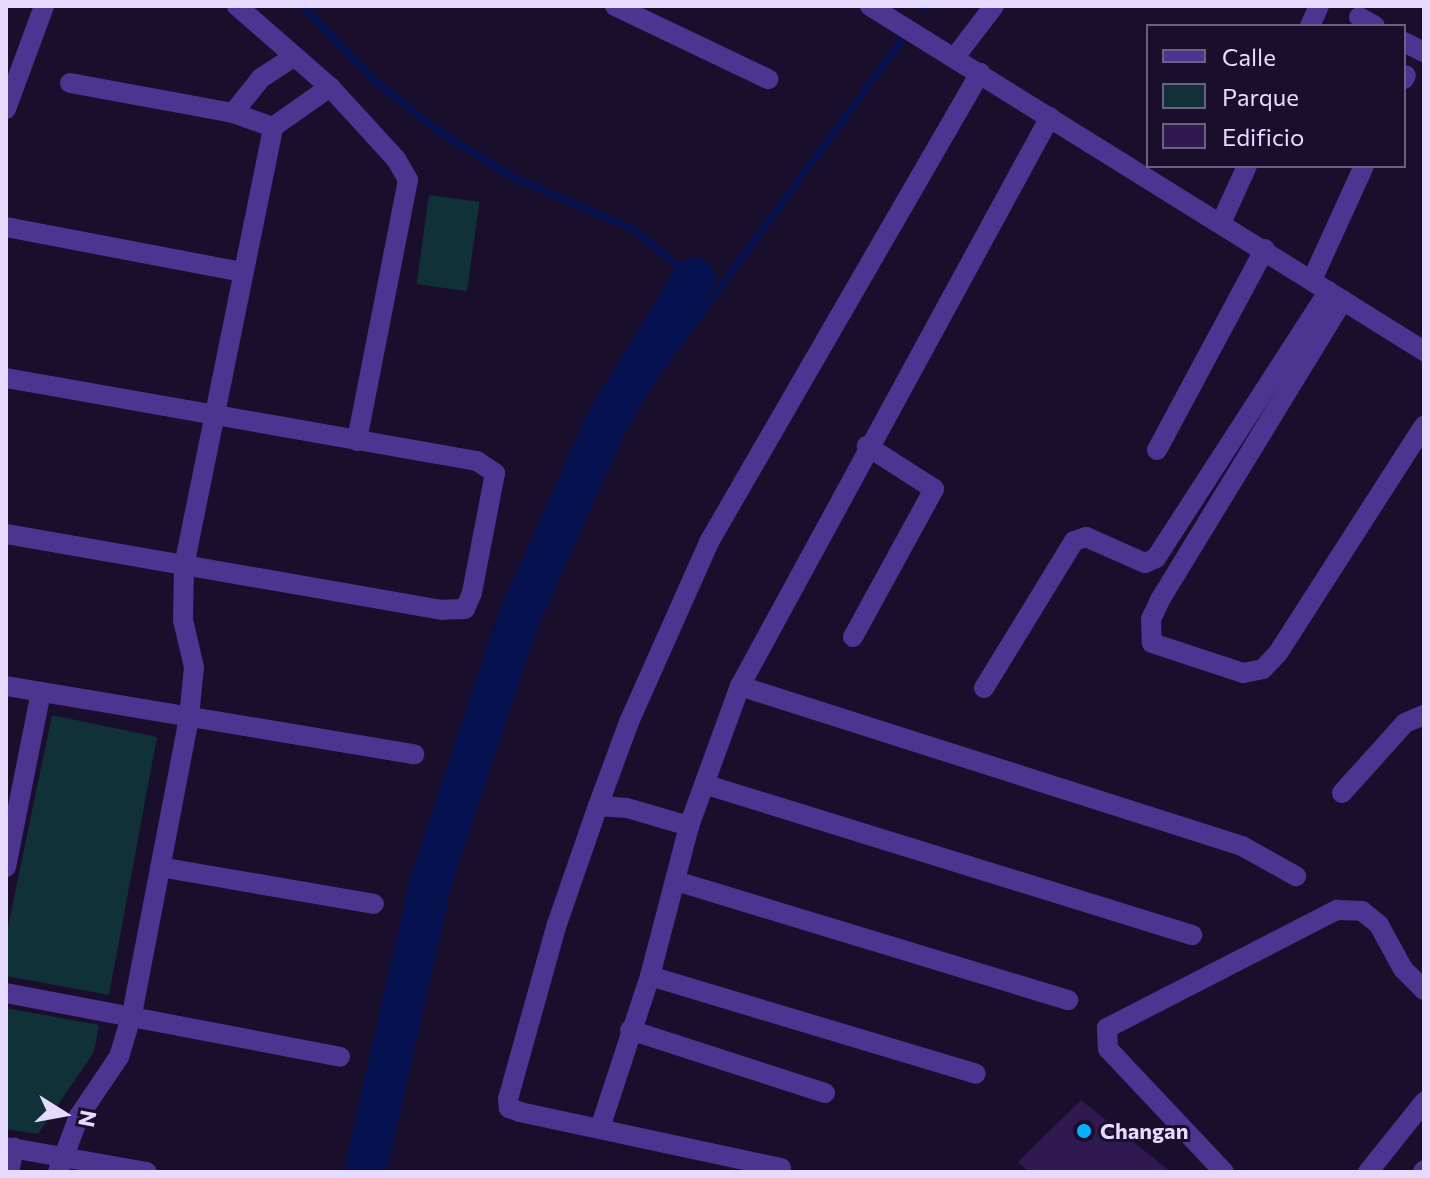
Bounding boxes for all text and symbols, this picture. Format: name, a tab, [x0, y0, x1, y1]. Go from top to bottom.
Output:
legend	[1146, 24, 1406, 168]
text: Calle	[1222, 42, 1276, 71]
text: Parque	[1222, 82, 1299, 111]
text: Edificio	[1222, 122, 1304, 151]
north arrow	[24, 1074, 104, 1154]
text: N	[73, 1108, 103, 1129]
place label: Changan	[1100, 1118, 1188, 1144]
marker: Changan	[1075, 1122, 1093, 1140]

